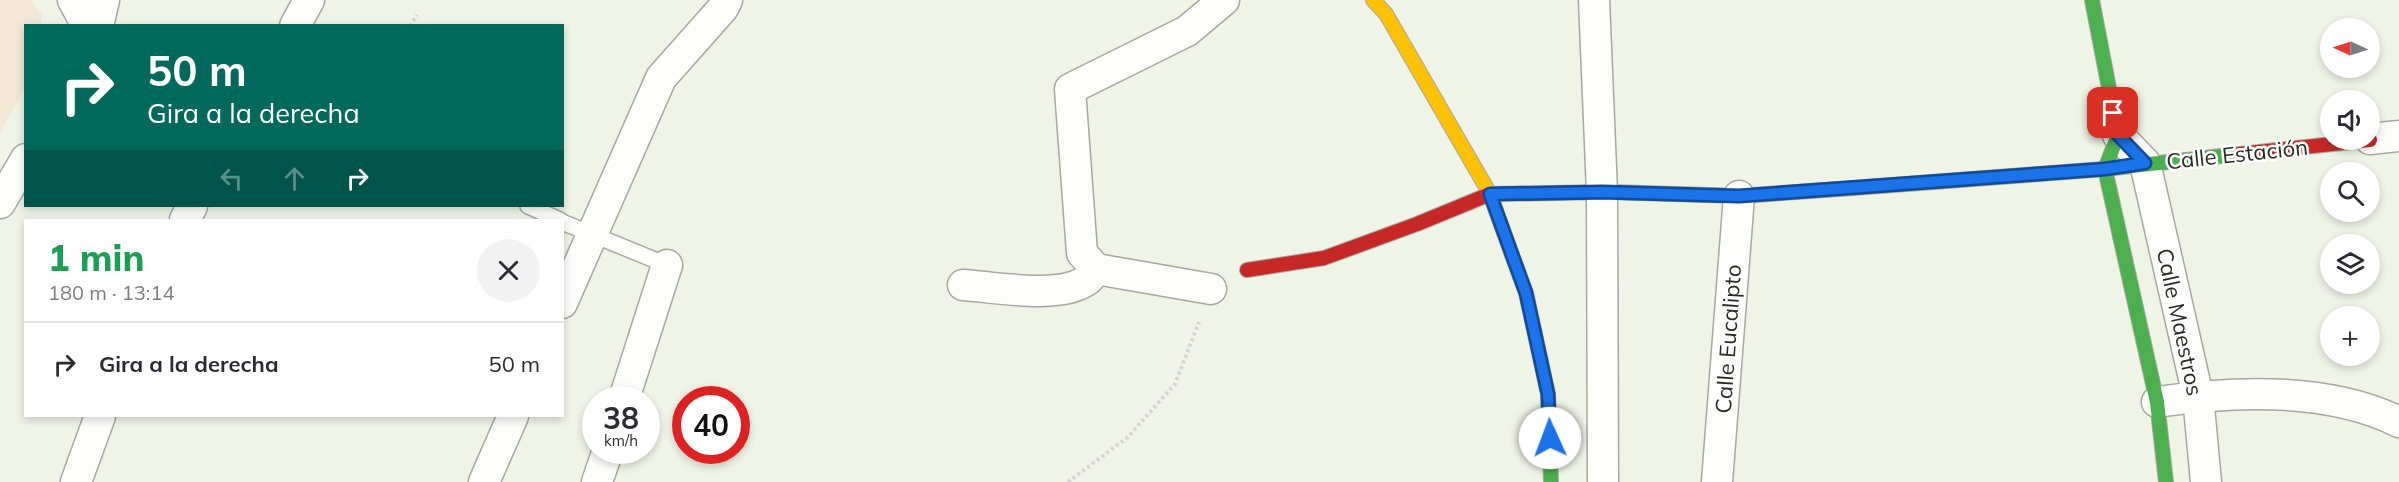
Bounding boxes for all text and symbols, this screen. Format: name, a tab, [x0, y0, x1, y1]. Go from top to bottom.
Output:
north arrow	[2320, 18, 2380, 78]
map controls	[2320, 18, 2380, 366]
text: 50 m	[147, 44, 247, 97]
icon: right	[48, 48, 126, 126]
pin	[2087, 87, 2138, 138]
button: sound	[2320, 90, 2380, 150]
text: Gira a la derecha	[147, 96, 360, 130]
icon: arrive	[2096, 96, 2129, 129]
street label: Calle Estación	[2165, 133, 2309, 175]
icon: left	[215, 162, 248, 195]
icon: ahead	[278, 162, 311, 195]
icon: right	[341, 162, 374, 195]
button: search	[2320, 162, 2380, 222]
button: layers	[2320, 234, 2380, 294]
text: 1 min	[48, 235, 144, 280]
button: close	[477, 239, 540, 302]
street label: Calle Maestros	[2151, 246, 2209, 398]
street label: Calle Eucalipto	[1709, 263, 1747, 415]
text: 180 m · 13:14	[48, 280, 174, 305]
button: +	[2320, 306, 2380, 366]
icon: right	[48, 348, 81, 381]
text: Gira a la derecha	[99, 350, 279, 378]
text: 50 m	[489, 350, 540, 378]
speed limit sign: 40	[672, 386, 750, 464]
text: 38	[603, 399, 639, 437]
position arrow	[1518, 406, 1582, 470]
text: km/h	[604, 431, 638, 450]

